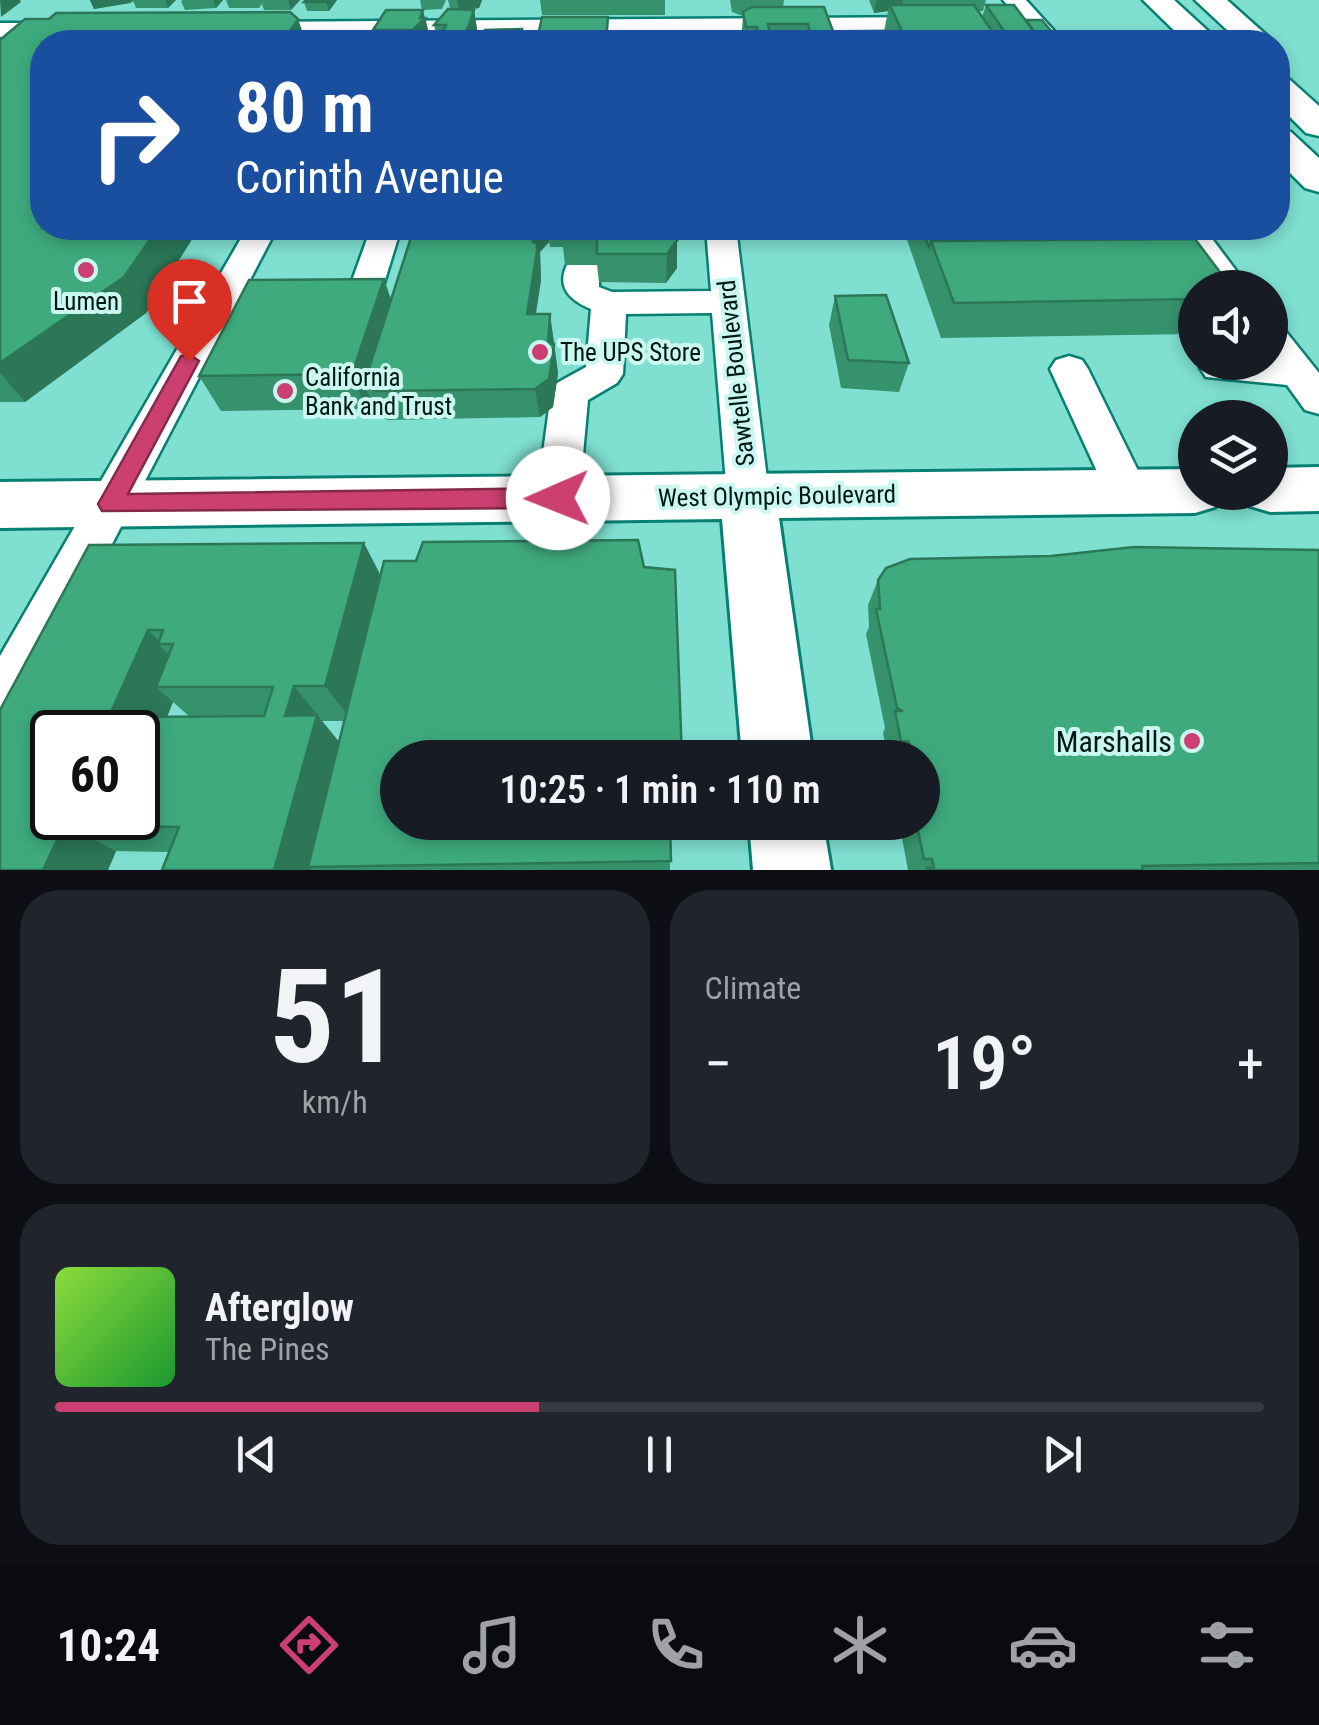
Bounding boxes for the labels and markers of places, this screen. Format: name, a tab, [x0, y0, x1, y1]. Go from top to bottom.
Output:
marker: Lumen	[75, 259, 97, 281]
pin	[147, 259, 232, 362]
place label: Lumen	[53, 287, 119, 316]
place label: The UPS Store	[560, 338, 701, 367]
marker: The UPS Store	[529, 341, 551, 363]
place label: California Bank and Trust	[305, 363, 452, 421]
marker: California Bank and Trust	[274, 380, 296, 402]
place label: Marshalls	[1056, 724, 1172, 759]
marker: Marshalls	[1181, 730, 1203, 752]

